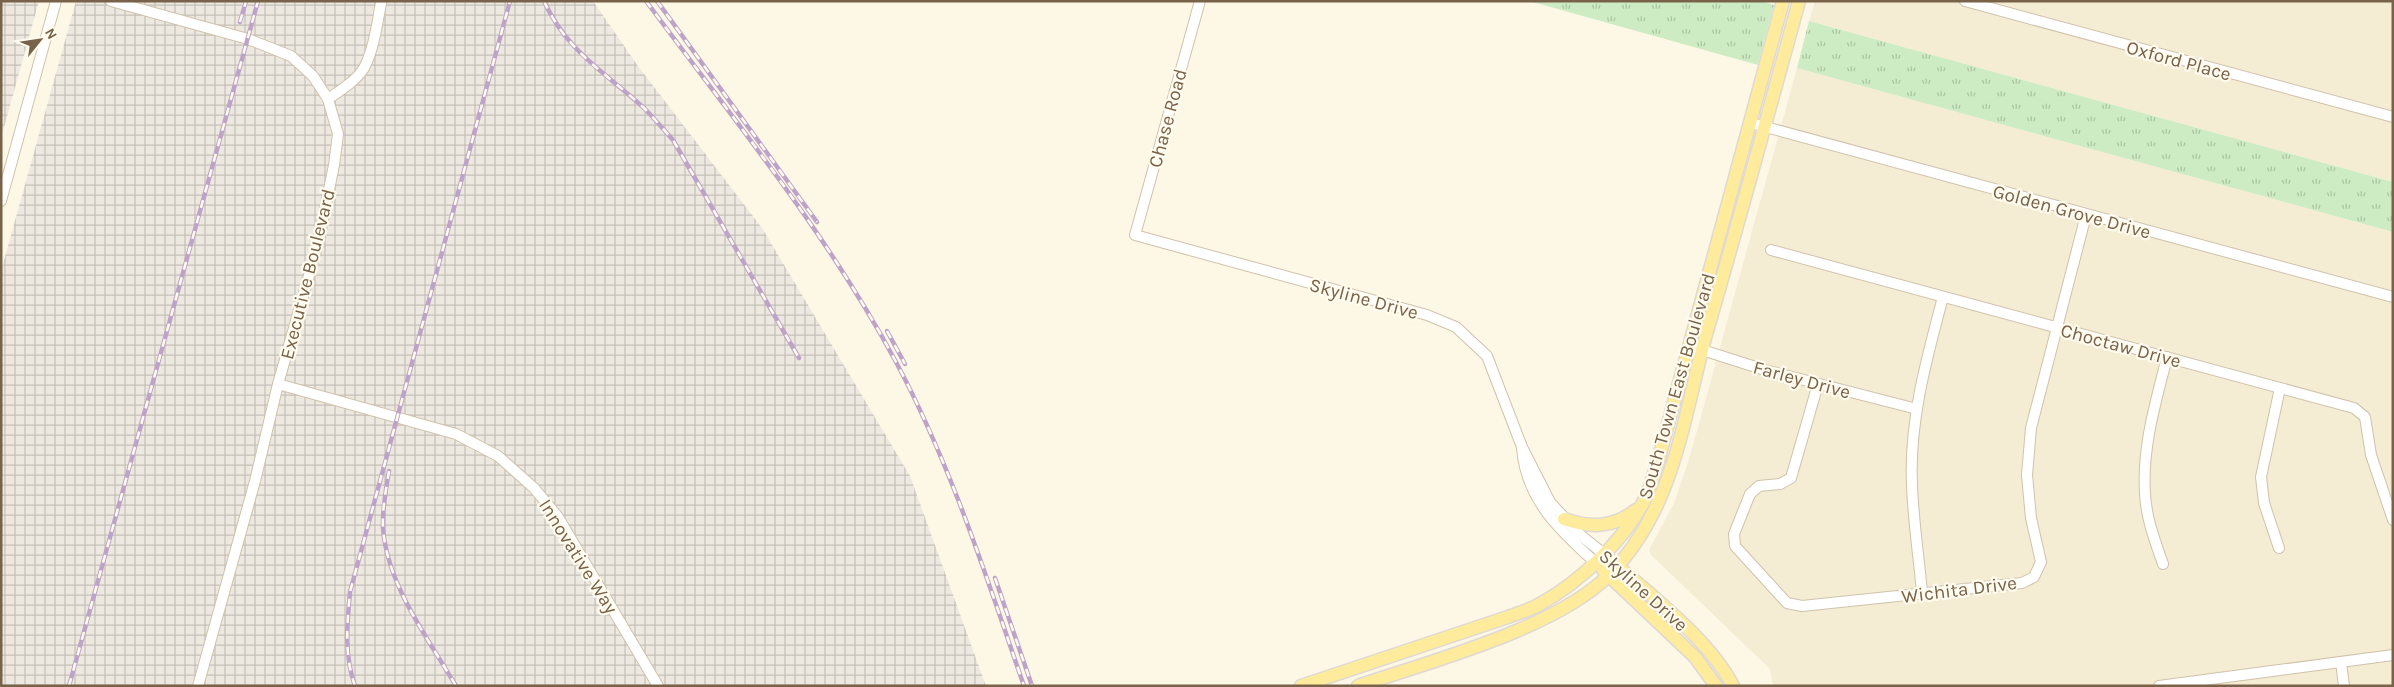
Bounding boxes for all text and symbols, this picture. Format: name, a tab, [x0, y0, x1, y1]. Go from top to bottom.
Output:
north arrow	[15, 15, 65, 65]
text: N	[41, 25, 61, 42]
street label: Oxford Place	[2124, 36, 2233, 85]
street label: Chase Road	[1144, 66, 1192, 170]
street label: Golden Grove Drive	[1990, 180, 2153, 244]
street label: Executive Boulevard	[276, 187, 340, 362]
street label: South Town East Boulevard	[1634, 271, 1720, 502]
street label: Skyline Drive	[1307, 274, 1421, 324]
street label: Choctaw Drive	[2058, 319, 2183, 373]
street label: Farley Drive	[1751, 356, 1853, 403]
street label: Innovative Way	[534, 495, 622, 618]
street label: Skyline Drive	[1594, 545, 1692, 636]
street label: Wichita Drive	[1900, 572, 2018, 608]

